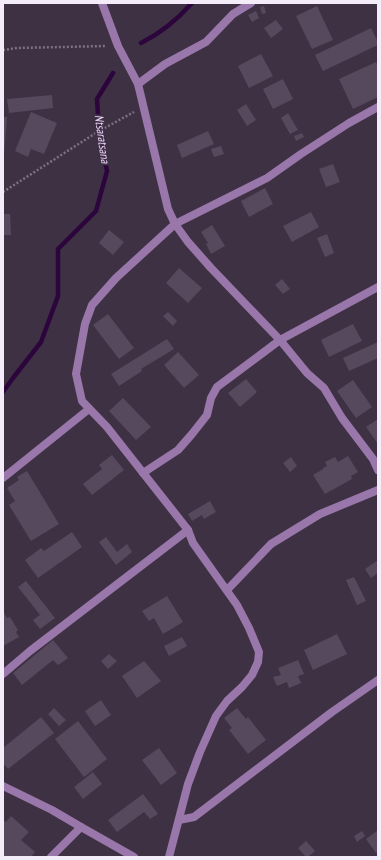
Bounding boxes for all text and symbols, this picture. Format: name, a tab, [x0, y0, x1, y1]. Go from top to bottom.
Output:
water label: Ntsaratsana	[92, 114, 113, 165]

